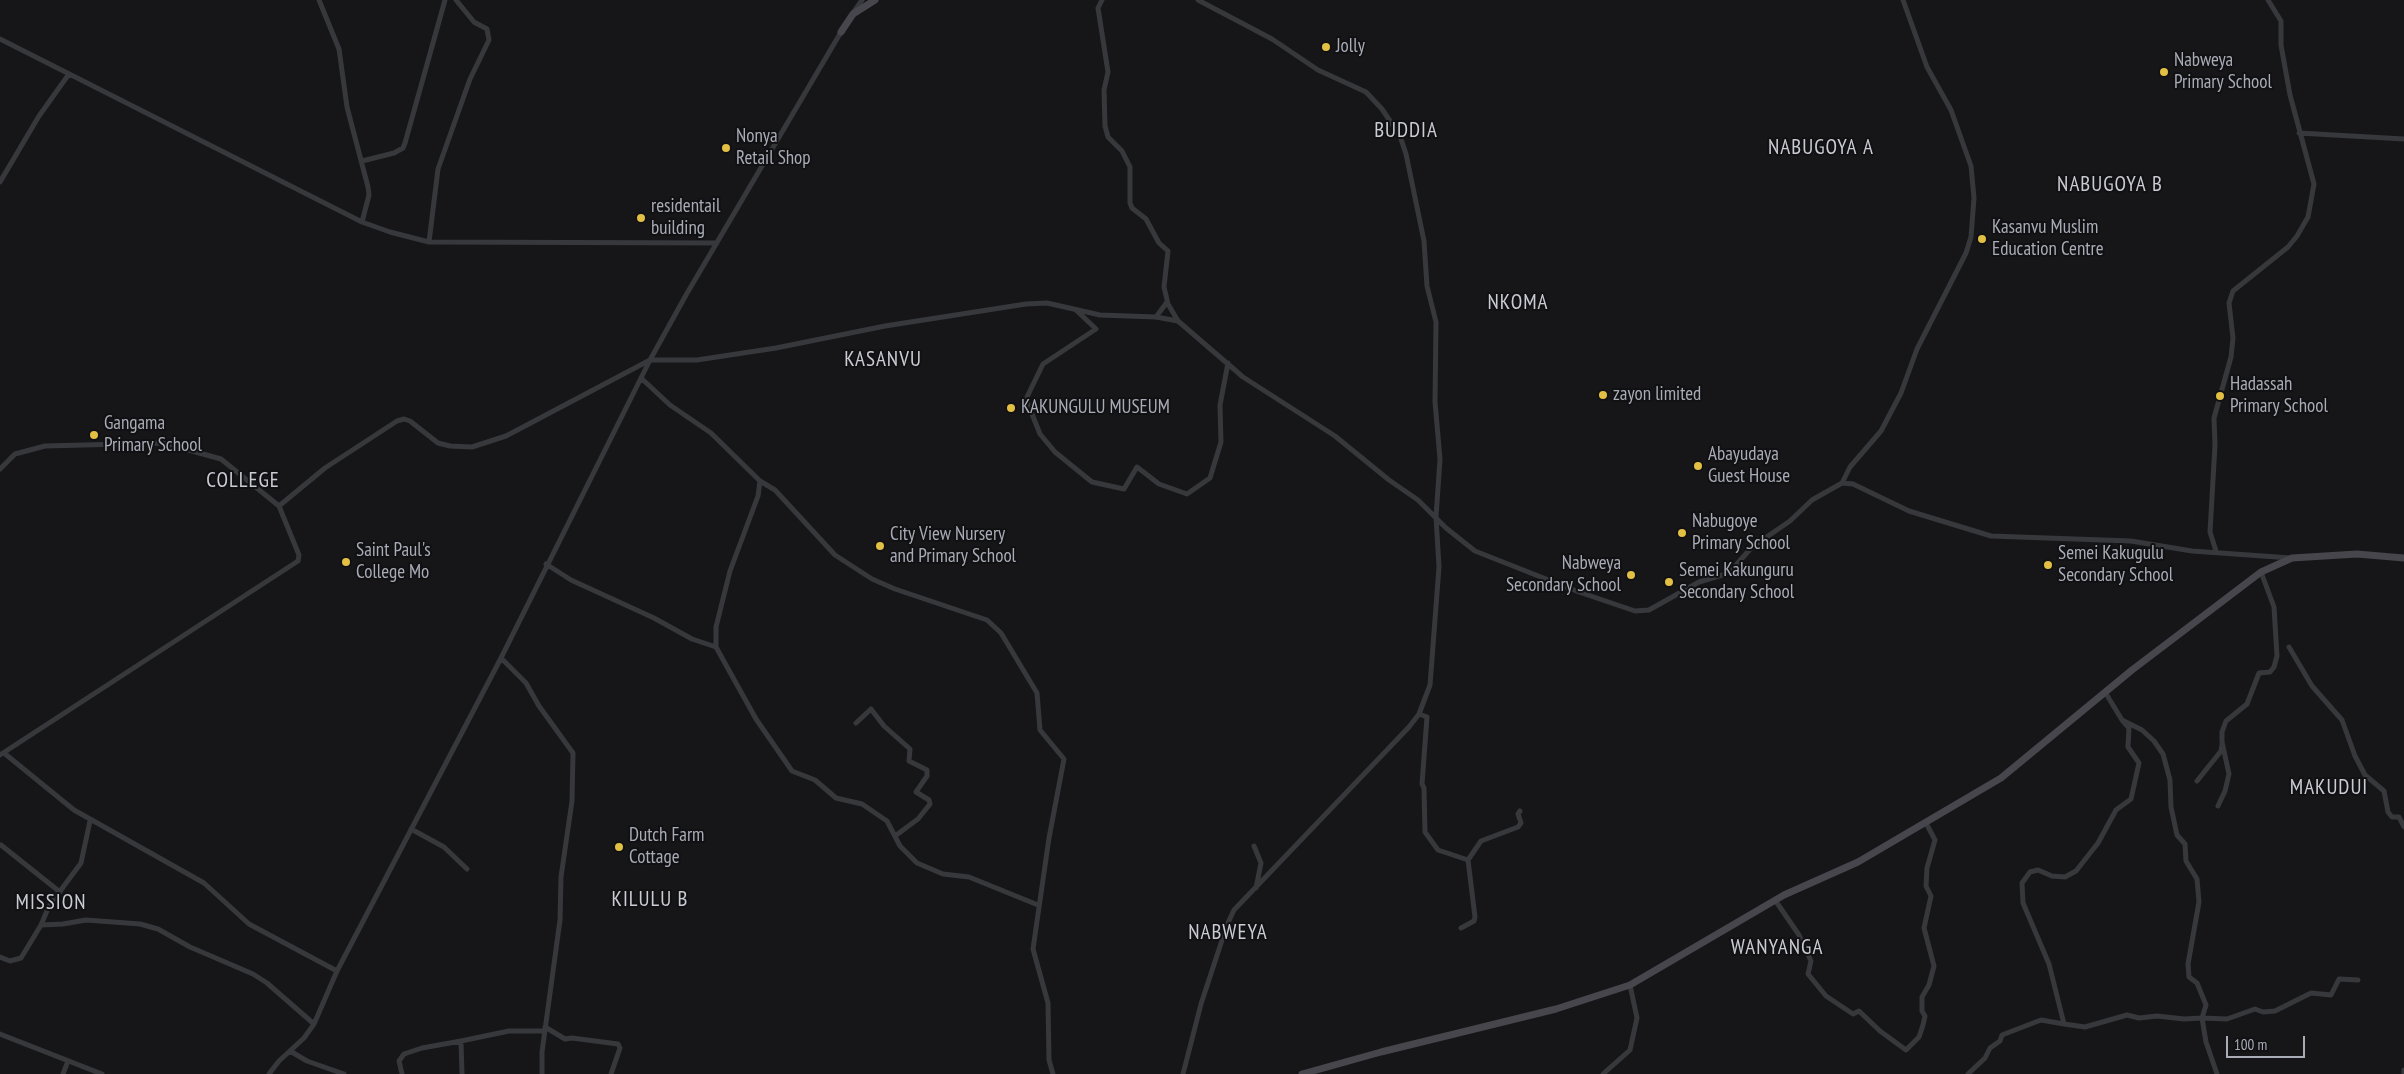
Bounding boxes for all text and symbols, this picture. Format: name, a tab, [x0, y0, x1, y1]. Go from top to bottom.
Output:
place label: Jolly	[1336, 36, 1365, 58]
marker: Jolly	[1320, 41, 1332, 53]
place label: Nabweya Primary School	[2174, 50, 2272, 94]
marker: Nabweya Primary School	[2158, 66, 2170, 78]
district label: BUDDIA	[1373, 118, 1439, 144]
place label: Nonya Retail Shop	[736, 126, 811, 170]
district label: NABUGOYA A	[1767, 135, 1875, 161]
marker: Nonya Retail Shop	[720, 142, 732, 154]
district label: NABUGOYA B	[2056, 172, 2164, 198]
place label: residentail building	[651, 196, 720, 240]
marker: residentail building	[635, 212, 647, 224]
place label: Kasanvu Muslim Education Centre	[1992, 217, 2104, 261]
marker: Kasanvu Muslim Education Centre	[1976, 233, 1988, 245]
district label: NKOMA	[1487, 290, 1549, 316]
district label: KASANVU	[843, 347, 923, 373]
place label: Hadassah Primary School	[2230, 374, 2328, 418]
place label: zayon limited	[1613, 384, 1701, 406]
marker: zayon limited	[1597, 389, 1609, 401]
marker: Hadassah Primary School	[2214, 390, 2226, 402]
place label: KAKUNGULU MUSEUM	[1021, 397, 1170, 419]
marker: KAKUNGULU MUSEUM	[1005, 402, 1017, 414]
place label: Gangama Primary School	[104, 413, 202, 457]
marker: Gangama Primary School	[88, 429, 100, 441]
place label: Abayudaya Guest House	[1708, 444, 1790, 488]
marker: Abayudaya Guest House	[1692, 460, 1704, 472]
district label: COLLEGE	[205, 468, 281, 494]
place label: Nabugoye Primary School	[1692, 511, 1790, 555]
place label: City View Nursery and Primary School	[890, 524, 1016, 568]
marker: Nabugoye Primary School	[1676, 527, 1688, 539]
place label: Saint Paul's College Mo	[356, 540, 431, 584]
marker: City View Nursery and Primary School	[874, 540, 886, 552]
place label: Semei Kakugulu Secondary School	[2058, 543, 2173, 587]
place label: Nabweya Secondary School	[1506, 553, 1621, 597]
marker: Saint Paul's College Mo	[340, 556, 352, 568]
marker: Semei Kakugulu Secondary School	[2042, 559, 2054, 571]
place label: Semei Kakunguru Secondary School	[1679, 560, 1794, 604]
marker: Nabweya Secondary School	[1625, 569, 1637, 581]
marker: Semei Kakunguru Secondary School	[1663, 576, 1675, 588]
district label: MAKUDUI	[2289, 775, 2369, 801]
place label: Dutch Farm Cottage	[629, 825, 704, 869]
marker: Dutch Farm Cottage	[613, 841, 625, 853]
district label: KILULU B	[611, 887, 689, 913]
district label: MISSION	[15, 890, 87, 916]
district label: NABWEYA	[1187, 920, 1269, 946]
district label: WANYANGA	[1730, 935, 1824, 961]
scale bar	[2229, 1026, 2308, 1058]
text: 100 m	[2234, 1035, 2267, 1054]

